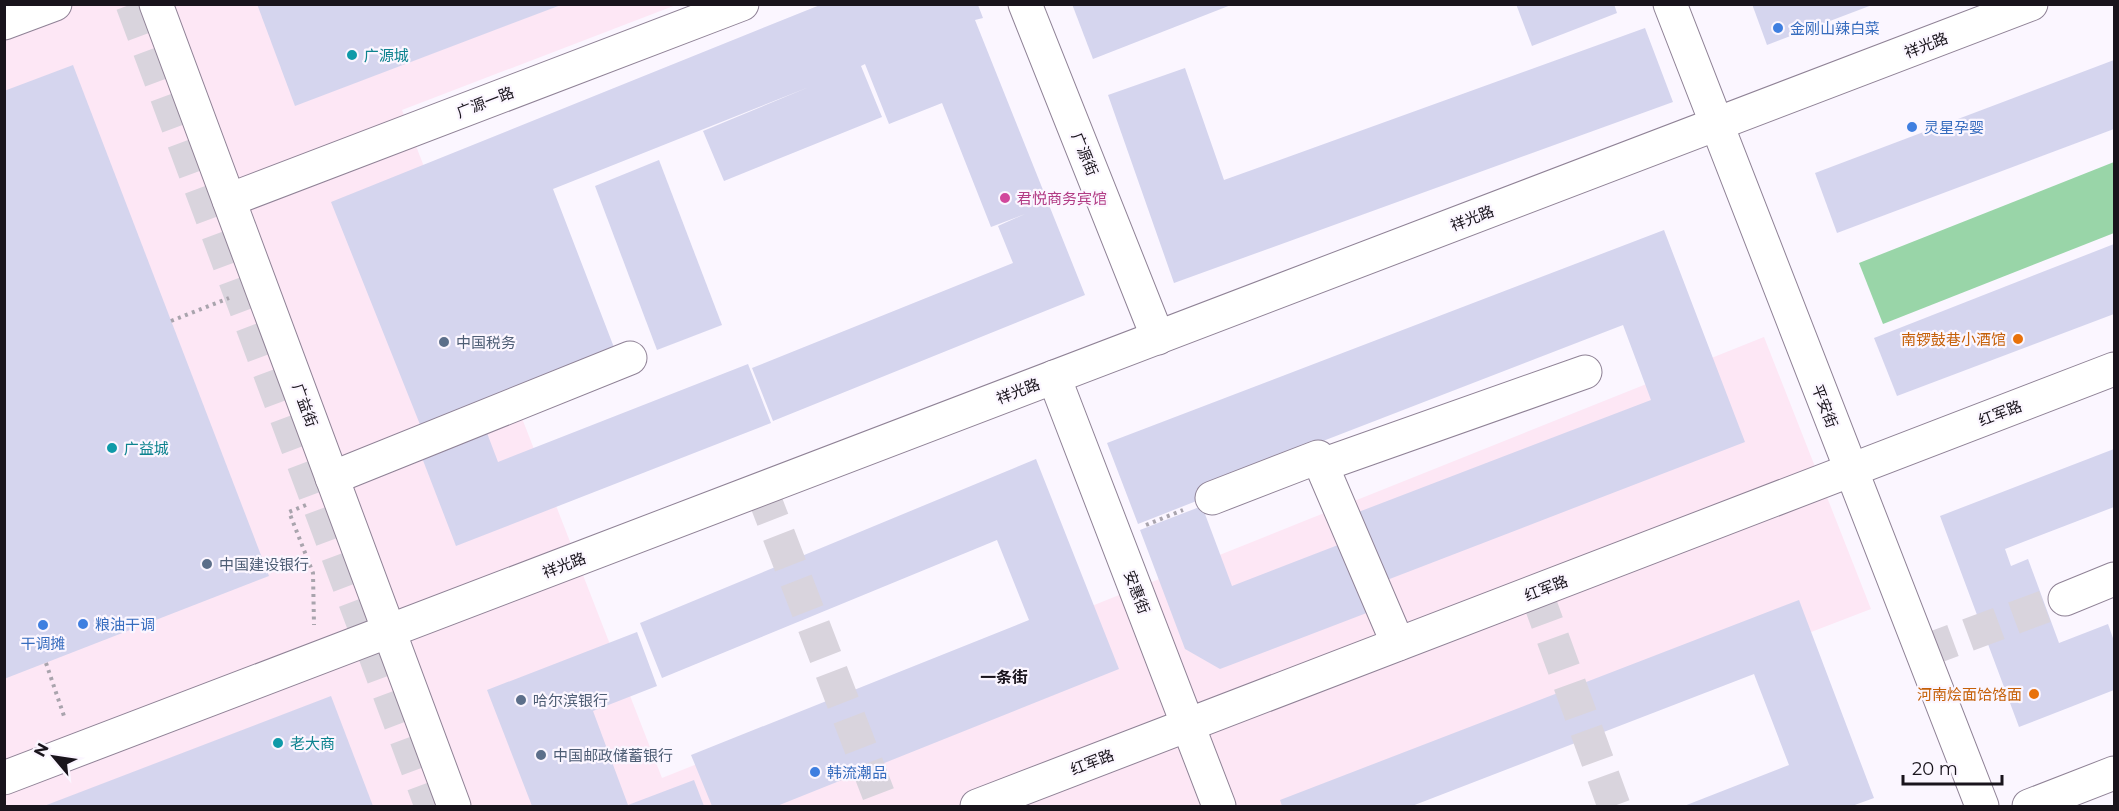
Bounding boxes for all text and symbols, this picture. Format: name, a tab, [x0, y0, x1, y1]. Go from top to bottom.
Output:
place label: 金刚山辣白菜	[1790, 19, 1880, 38]
marker: 金刚山辣白菜	[1771, 21, 1785, 35]
street label: 祥光路	[1902, 28, 1950, 62]
place label: 广源城	[364, 46, 409, 65]
marker: 广源城	[345, 48, 359, 62]
street label: 广源一路	[454, 82, 516, 122]
place label: 灵星孕婴	[1924, 118, 1984, 137]
marker: 灵星孕婴	[1905, 120, 1919, 134]
street label: 广源街	[1068, 130, 1102, 178]
place label: 君悦商务宾馆	[1017, 189, 1107, 208]
marker: 君悦商务宾馆	[998, 191, 1012, 205]
street label: 祥光路	[1448, 201, 1496, 235]
place label: 南锣鼓巷小酒馆	[1901, 330, 2006, 349]
marker: 南锣鼓巷小酒馆	[2011, 332, 2025, 346]
place label: 中国税务	[456, 333, 516, 352]
marker: 中国税务	[437, 335, 451, 349]
street label: 祥光路	[994, 374, 1042, 408]
street label: 广益街	[288, 381, 322, 429]
street label: 平安街	[1808, 382, 1842, 430]
street label: 红军路	[1976, 396, 2024, 430]
place label: 广益城	[124, 439, 169, 458]
marker: 广益城	[105, 441, 119, 455]
street label: 祥光路	[540, 548, 588, 582]
place label: 中国建设银行	[219, 555, 309, 574]
marker: 中国建设银行	[200, 557, 214, 571]
street label: 安惠街	[1120, 568, 1154, 616]
street label: 红军路	[1522, 571, 1570, 605]
place label: 粮油干调	[95, 615, 155, 634]
marker: 粮油干调	[76, 617, 90, 631]
marker: 干调摊	[36, 618, 50, 632]
place label: 干调摊	[20, 634, 66, 653]
district label: 一条街	[980, 668, 1028, 687]
place label: 河南烩面饸饹面	[1917, 685, 2022, 704]
marker: 河南烩面饸饹面	[2027, 687, 2041, 701]
place label: 哈尔滨银行	[533, 691, 608, 710]
marker: 哈尔滨银行	[514, 693, 528, 707]
north arrow	[24, 727, 84, 787]
place label: 老大商	[290, 734, 335, 753]
marker: 老大商	[271, 736, 285, 750]
text: N	[30, 740, 53, 760]
street label: 红军路	[1068, 745, 1116, 779]
place label: 中国邮政储蓄银行	[553, 746, 673, 765]
marker: 中国邮政储蓄银行	[534, 748, 548, 762]
scale bar	[1903, 748, 2002, 786]
text: 20 m	[1912, 758, 1958, 780]
place label: 韩流潮品	[827, 763, 887, 782]
marker: 韩流潮品	[808, 765, 822, 779]

